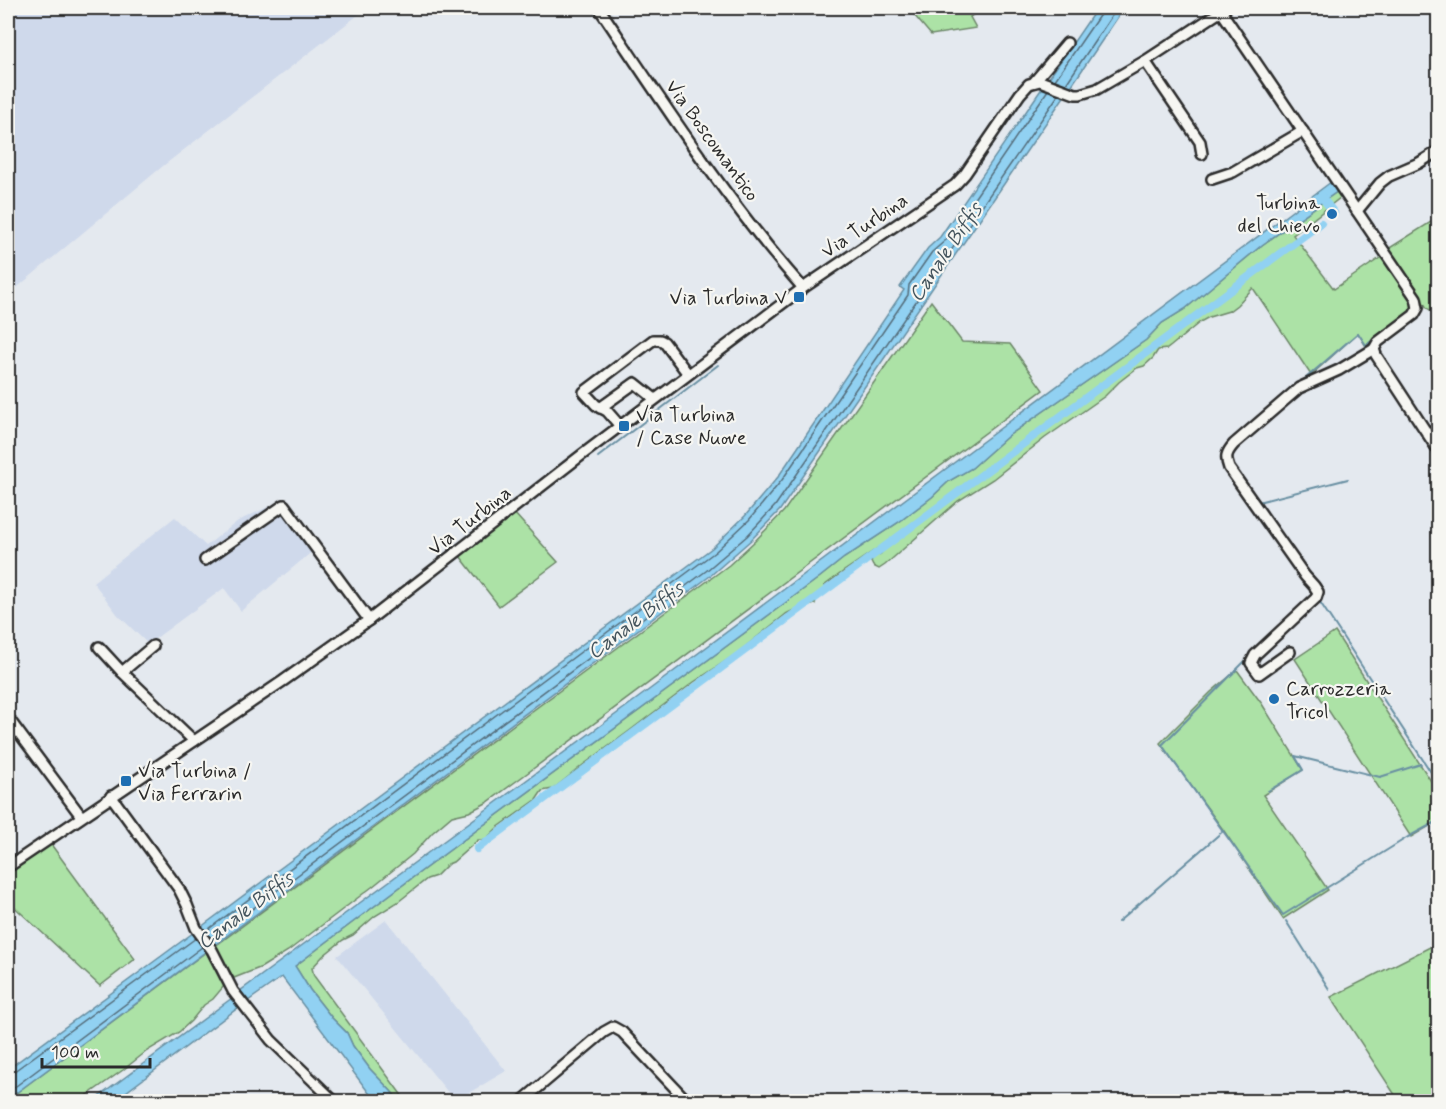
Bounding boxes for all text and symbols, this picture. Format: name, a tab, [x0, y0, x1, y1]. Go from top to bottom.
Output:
street label: Via Boscomantico	[659, 75, 765, 207]
street label: Via Turbina	[816, 187, 914, 265]
place label: Turbina del Chievo	[1238, 190, 1321, 240]
water label: Canale Biffis	[902, 196, 990, 308]
marker: Turbina del Chievo	[1325, 207, 1339, 221]
place label: Via Turbina V	[670, 285, 787, 312]
marker: Via Turbina V	[792, 290, 806, 304]
place label: Via Turbina / Case Nuove	[636, 402, 747, 452]
marker: Via Turbina / Case Nuove	[617, 419, 631, 433]
street label: Via Turbina	[422, 480, 517, 562]
water label: Canale Biffis	[582, 574, 691, 666]
place label: Carrozzeria Tricol	[1286, 676, 1392, 726]
marker: Carrozzeria Tricol	[1267, 692, 1281, 706]
place label: Via Turbina / Via Ferrarin	[138, 758, 251, 808]
marker: Via Turbina / Via Ferrarin	[119, 774, 133, 788]
water label: Canale Biffis	[192, 864, 301, 956]
scale bar	[42, 1031, 150, 1069]
text: 100 m	[51, 1041, 99, 1065]

